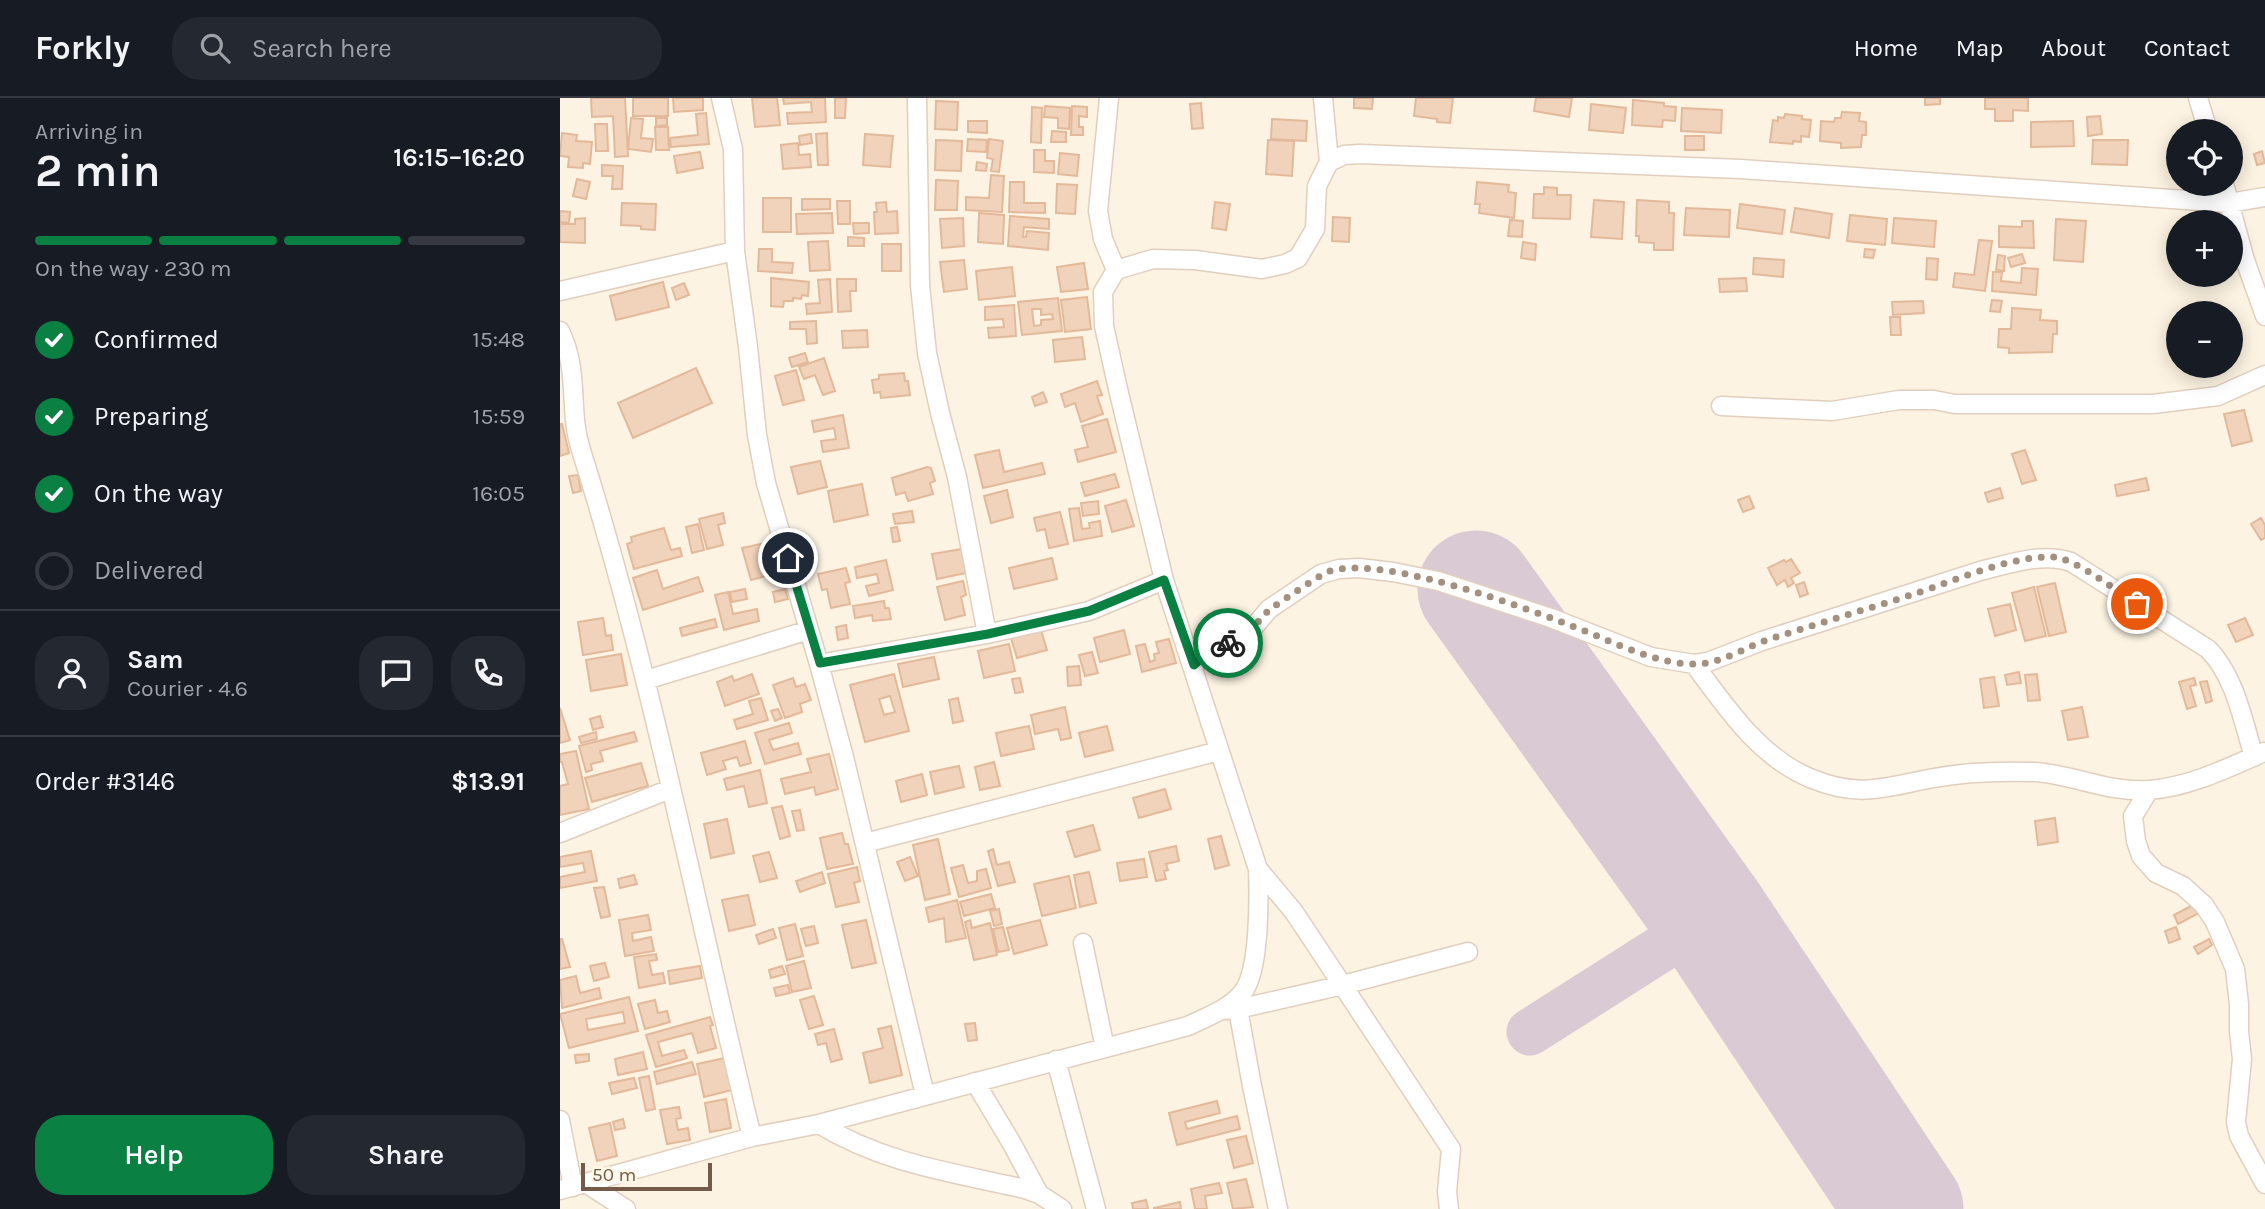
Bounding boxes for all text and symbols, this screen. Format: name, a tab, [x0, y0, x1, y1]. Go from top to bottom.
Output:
search box	[172, 17, 662, 80]
text: Forkly	[35, 29, 130, 67]
icon: search	[196, 29, 234, 67]
text: Search here	[252, 33, 392, 64]
text: Home	[1854, 34, 1918, 62]
text: Map	[1956, 34, 2003, 62]
text: About	[2041, 34, 2106, 62]
text: Contact	[2144, 34, 2230, 62]
text: Arriving in	[35, 118, 143, 145]
map controls	[2166, 119, 2243, 378]
button: locate	[2166, 119, 2243, 196]
text: 16:15–16:20	[393, 142, 525, 173]
text: 2 min	[35, 144, 161, 198]
button: +	[2166, 210, 2243, 287]
text: On the way · 230 m	[35, 255, 232, 282]
button: −	[2166, 301, 2243, 378]
icon: check	[35, 321, 73, 359]
text: Confirmed	[94, 324, 219, 355]
text: 15:48	[472, 326, 525, 353]
icon: check	[35, 398, 73, 436]
text: Preparing	[94, 401, 208, 432]
text: 15:59	[473, 403, 525, 430]
icon: check	[35, 475, 73, 513]
text: On the way	[94, 478, 223, 509]
text: 16:05	[472, 480, 525, 507]
pin	[758, 528, 818, 588]
icon: home	[769, 539, 807, 577]
text: Delivered	[94, 555, 204, 586]
pin	[2107, 574, 2167, 634]
icon: bag	[2118, 585, 2156, 623]
courier	[1193, 608, 1263, 678]
icon: bike	[1209, 624, 1247, 662]
button: person	[35, 636, 109, 710]
button: chat	[359, 636, 433, 710]
button: phone	[451, 636, 525, 710]
text: Sam	[127, 644, 183, 675]
text: Courier · 4.6	[127, 675, 248, 702]
text: Order #3146	[35, 766, 175, 797]
text: $13.91	[451, 766, 525, 797]
button: Help	[35, 1115, 273, 1195]
button: Share	[287, 1115, 525, 1195]
scale bar	[581, 1160, 712, 1192]
text: 50 m	[592, 1164, 636, 1186]

